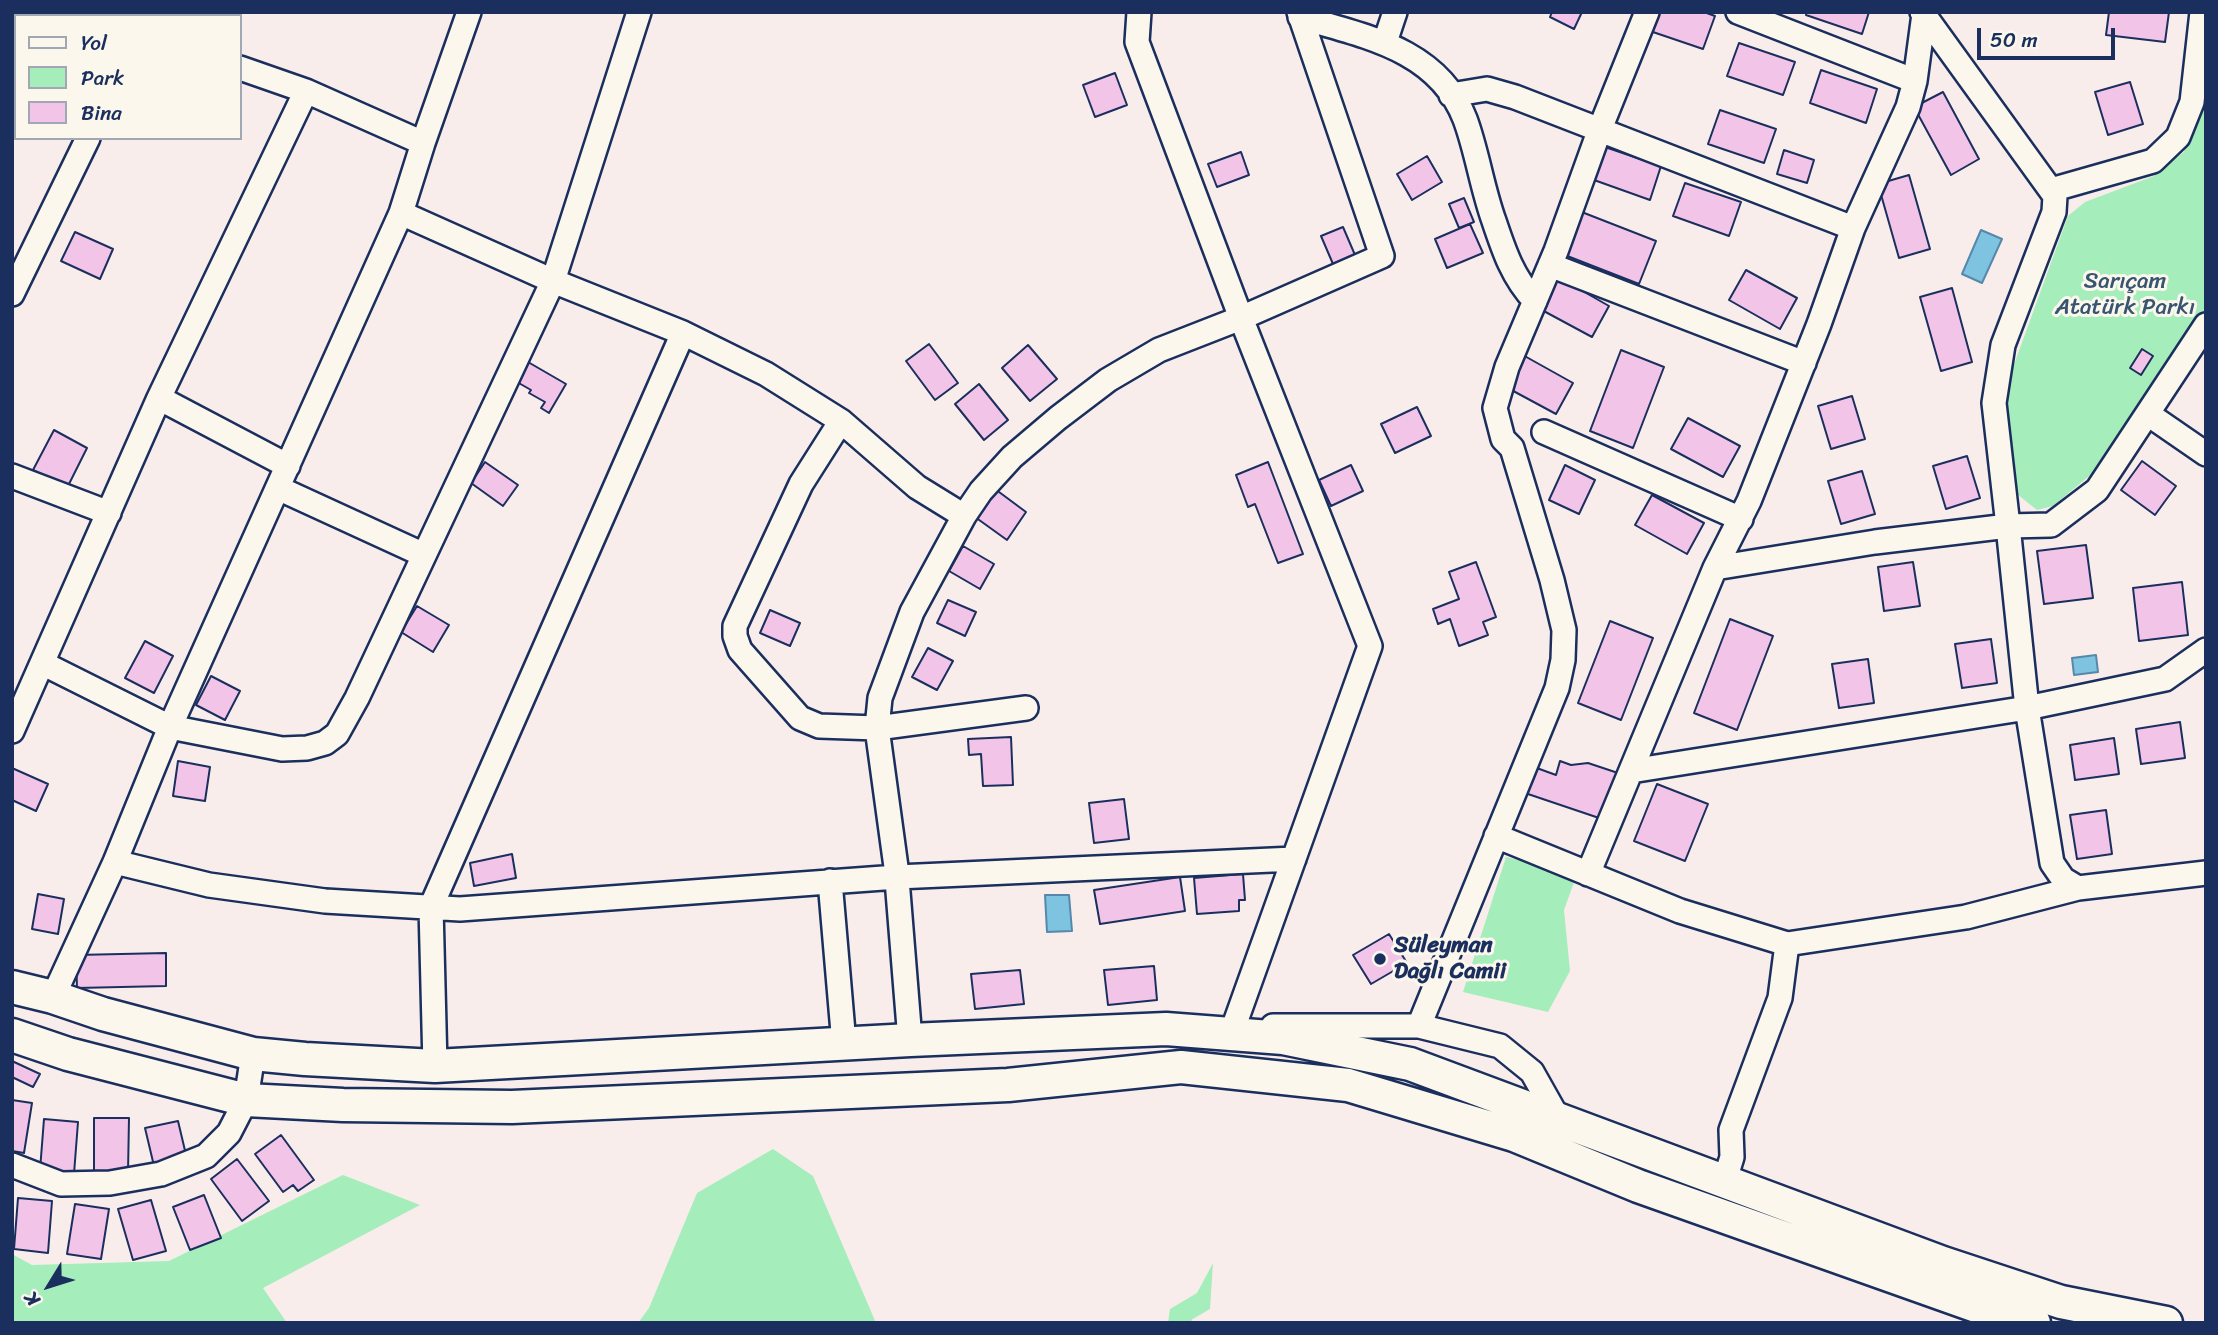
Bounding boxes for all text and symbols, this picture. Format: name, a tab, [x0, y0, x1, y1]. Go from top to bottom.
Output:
legend	[14, 14, 242, 140]
scale bar	[1980, 14, 2118, 58]
text: 50 m	[1990, 21, 2038, 59]
text: Yol	[81, 24, 107, 62]
text: Park	[81, 59, 124, 97]
text: Bina	[81, 94, 122, 132]
park label: Sarıçam Atatürk Parkı	[2055, 268, 2195, 322]
place label: Süleyman Dağlı Camii	[1394, 932, 1506, 986]
marker: Süleyman Dağlı Camii	[1372, 951, 1388, 967]
north arrow	[14, 1251, 84, 1321]
text: K	[15, 1285, 49, 1314]

